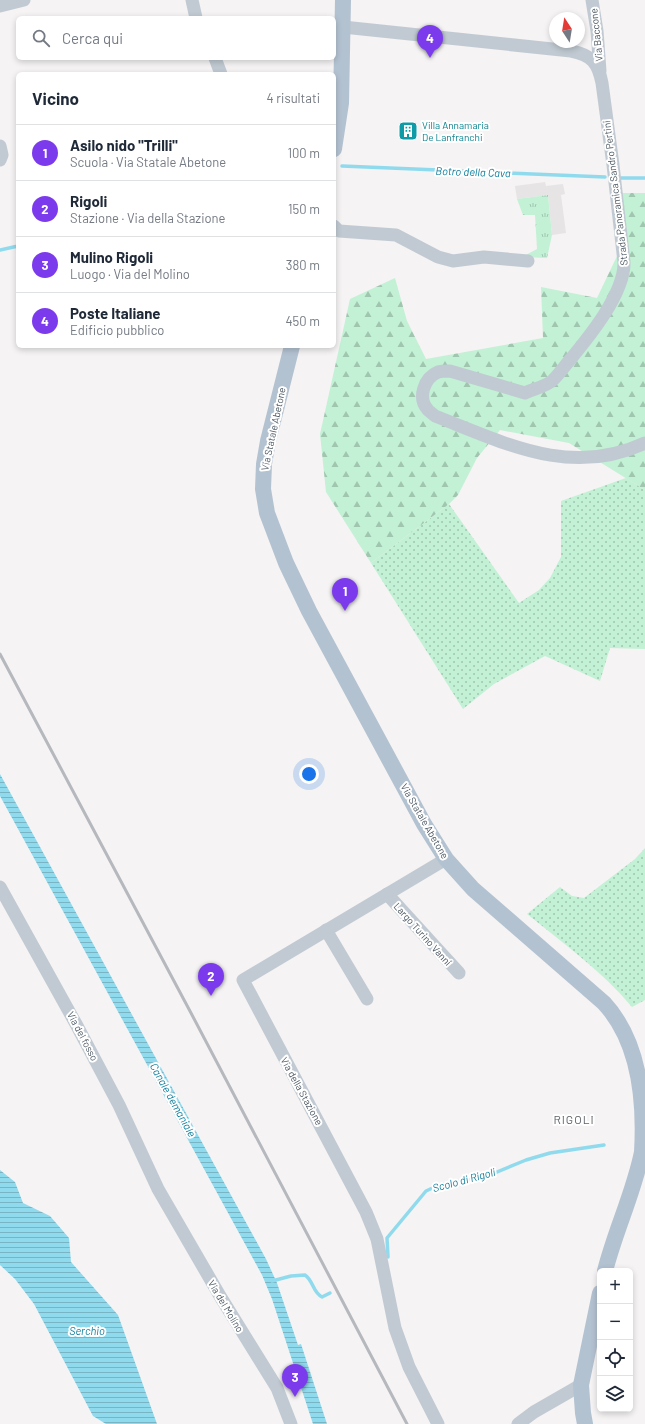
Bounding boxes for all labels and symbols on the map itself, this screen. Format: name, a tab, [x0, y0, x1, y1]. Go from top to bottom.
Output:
street label: Via Baccone	[587, 8, 605, 62]
north arrow	[549, 12, 585, 48]
pin: 4	[417, 25, 443, 58]
place label: Villa Annamaria De Lanfranchi	[422, 119, 489, 143]
building icon: Villa Annamaria De Lanfranchi	[397, 120, 419, 142]
street label: Strada Panoramica Sandro Pertini	[600, 120, 630, 266]
water label: Botro della Cava	[435, 164, 511, 179]
street label: Via Statale Abetone	[258, 386, 288, 472]
pin: 1	[332, 578, 358, 611]
your location	[299, 764, 319, 784]
street label: Via Statale Abetone	[399, 781, 451, 861]
street label: Largo Turino Vanni	[392, 900, 454, 968]
pin: 2	[198, 963, 224, 996]
street label: Via del fosso	[65, 1009, 101, 1063]
street label: Via della Stazione	[278, 1055, 326, 1127]
water label: Canale demaniale	[148, 1060, 199, 1139]
district label: RIGOLI	[553, 1112, 595, 1126]
water label: Scolo di Rigoli	[431, 1165, 497, 1194]
street label: Via del Molino	[206, 1278, 246, 1334]
water label: Serchio	[69, 1324, 105, 1337]
pin: 3	[282, 1364, 308, 1397]

